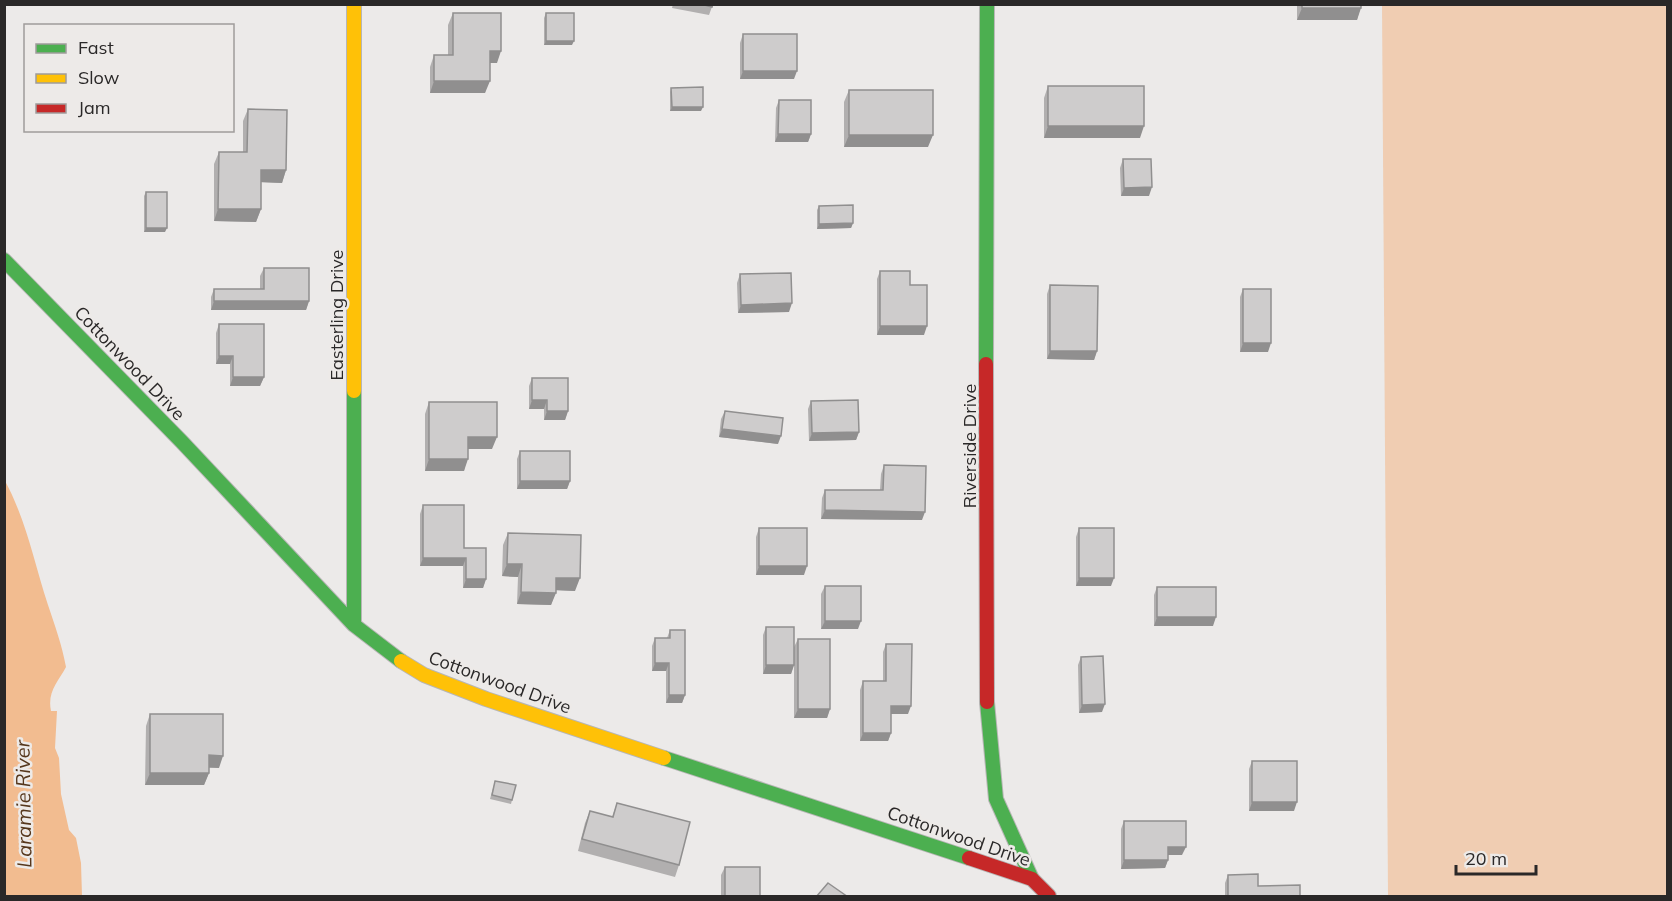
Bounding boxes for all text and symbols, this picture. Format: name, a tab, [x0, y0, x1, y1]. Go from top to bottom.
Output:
legend	[24, 24, 234, 132]
text: Fast	[78, 36, 114, 59]
text: Slow	[78, 66, 120, 89]
text: Jam	[78, 96, 111, 119]
street label: Easterling Drive	[325, 250, 348, 380]
street label: Cottonwood Drive	[70, 301, 190, 425]
street label: Riverside Drive	[958, 384, 981, 508]
street label: Cottonwood Drive	[426, 646, 574, 718]
water label: Laramie River	[9, 739, 37, 868]
street label: Cottonwood Drive	[884, 801, 1034, 871]
scale bar	[1456, 838, 1536, 876]
text: 20 m	[1465, 847, 1507, 870]

